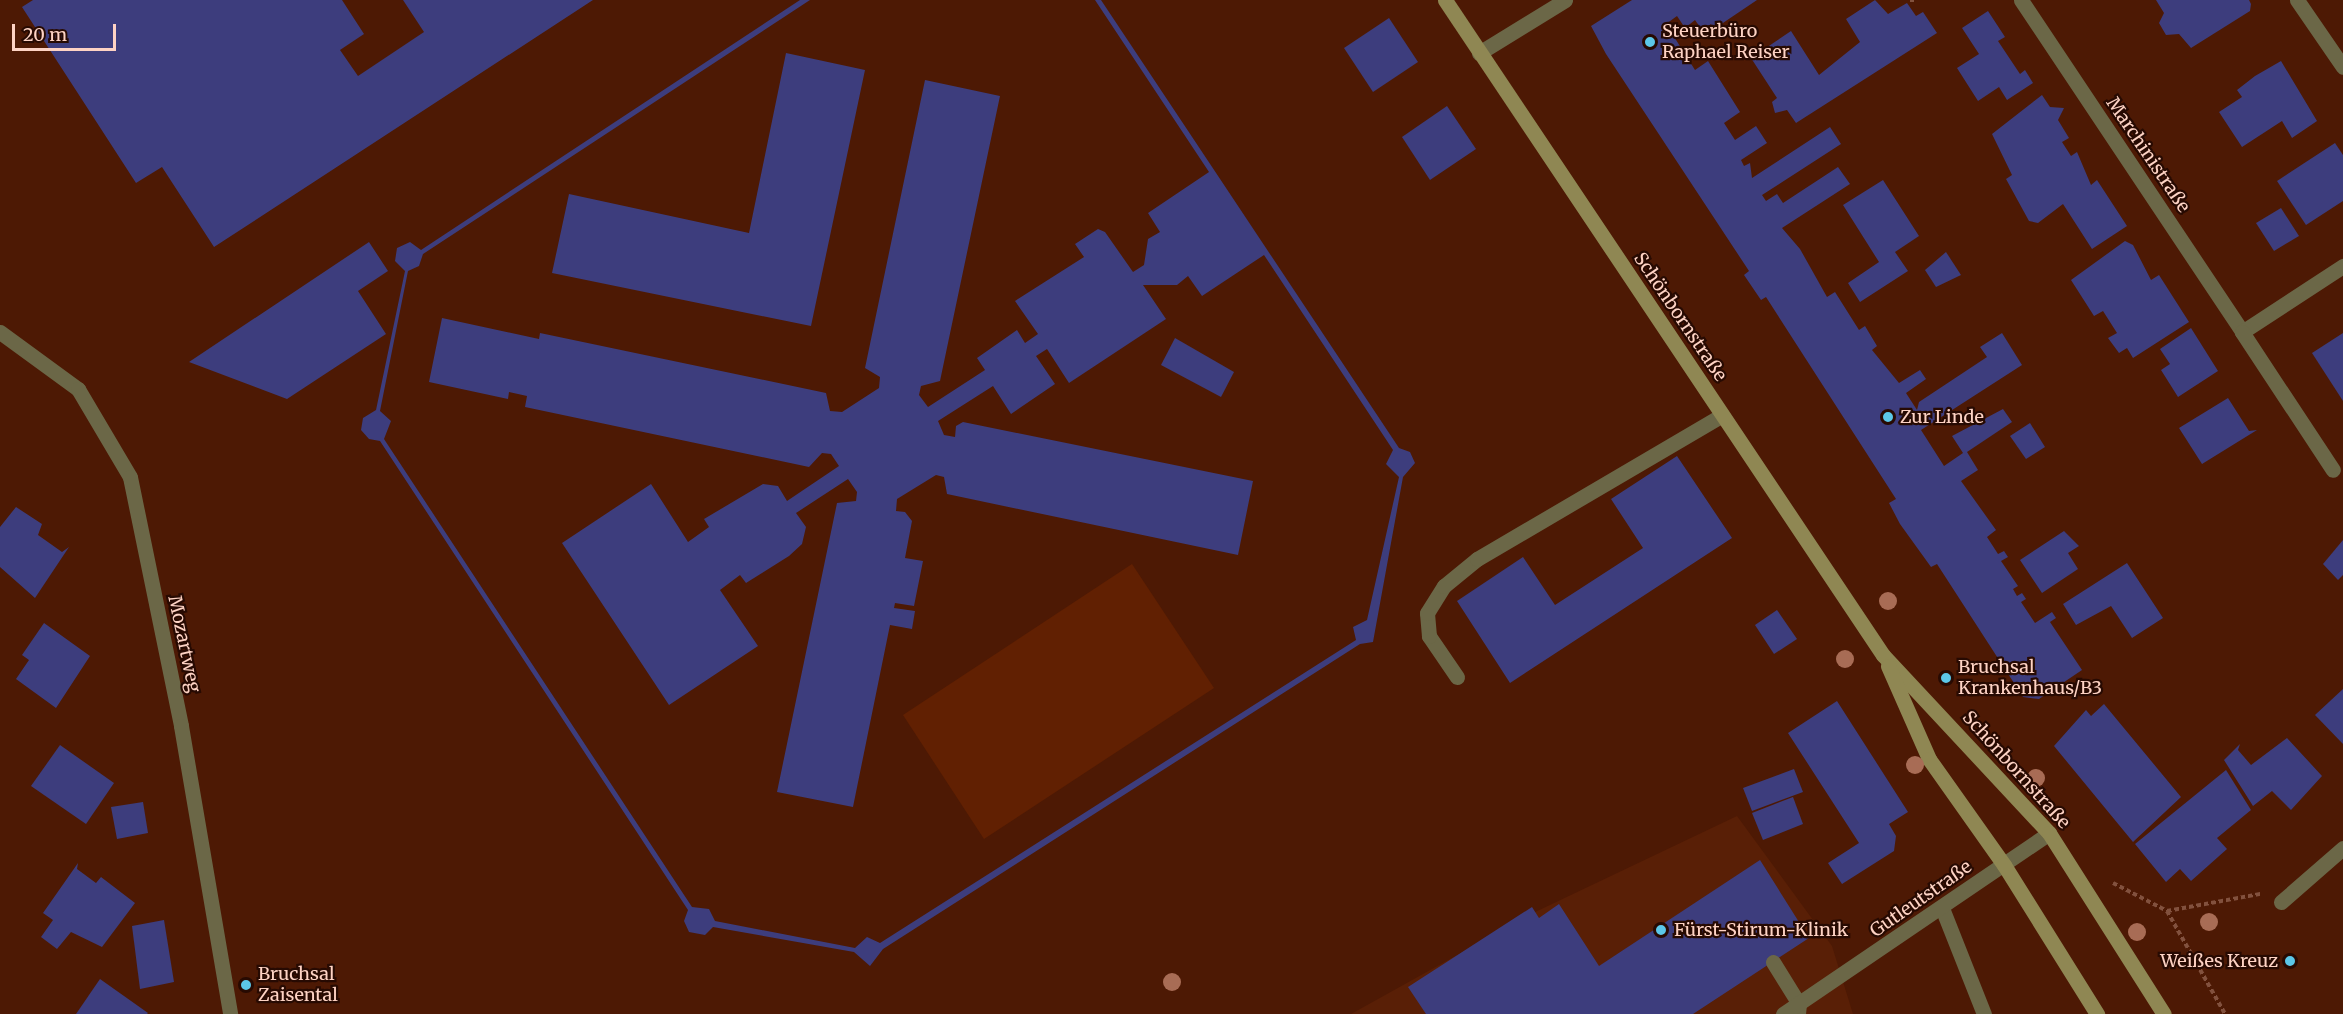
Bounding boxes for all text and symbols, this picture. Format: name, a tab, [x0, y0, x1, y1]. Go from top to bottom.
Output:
scale bar	[15, 12, 118, 50]
place label: Steuerbüro Raphael Reiser	[1662, 21, 1790, 63]
text: 20 m	[23, 23, 67, 46]
marker: Steuerbüro Raphael Reiser	[1643, 35, 1657, 49]
street label: Marchinistraße	[2102, 93, 2194, 217]
street label: Schönbornstraße	[1629, 249, 1731, 385]
place label: Zur Linde	[1900, 406, 1984, 428]
marker: Zur Linde	[1881, 410, 1895, 424]
street label: Mozartweg	[163, 593, 205, 695]
place label: Bruchsal Krankenhaus/B3	[1958, 657, 2102, 700]
marker: Bruchsal Krankenhaus/B3	[1939, 671, 1953, 685]
street label: Schönbornstraße	[1958, 707, 2074, 833]
street label: Gutleutstraße	[1866, 856, 1976, 942]
place label: Fürst-Stirum-Klinik	[1674, 919, 1848, 941]
marker: Fürst-Stirum-Klinik	[1652, 921, 1670, 939]
place label: Weißes Kreuz	[2160, 950, 2278, 972]
marker: Weißes Kreuz	[2283, 954, 2297, 968]
place label: Bruchsal Zaisental	[258, 964, 338, 1006]
marker: Bruchsal Zaisental	[239, 978, 253, 992]

